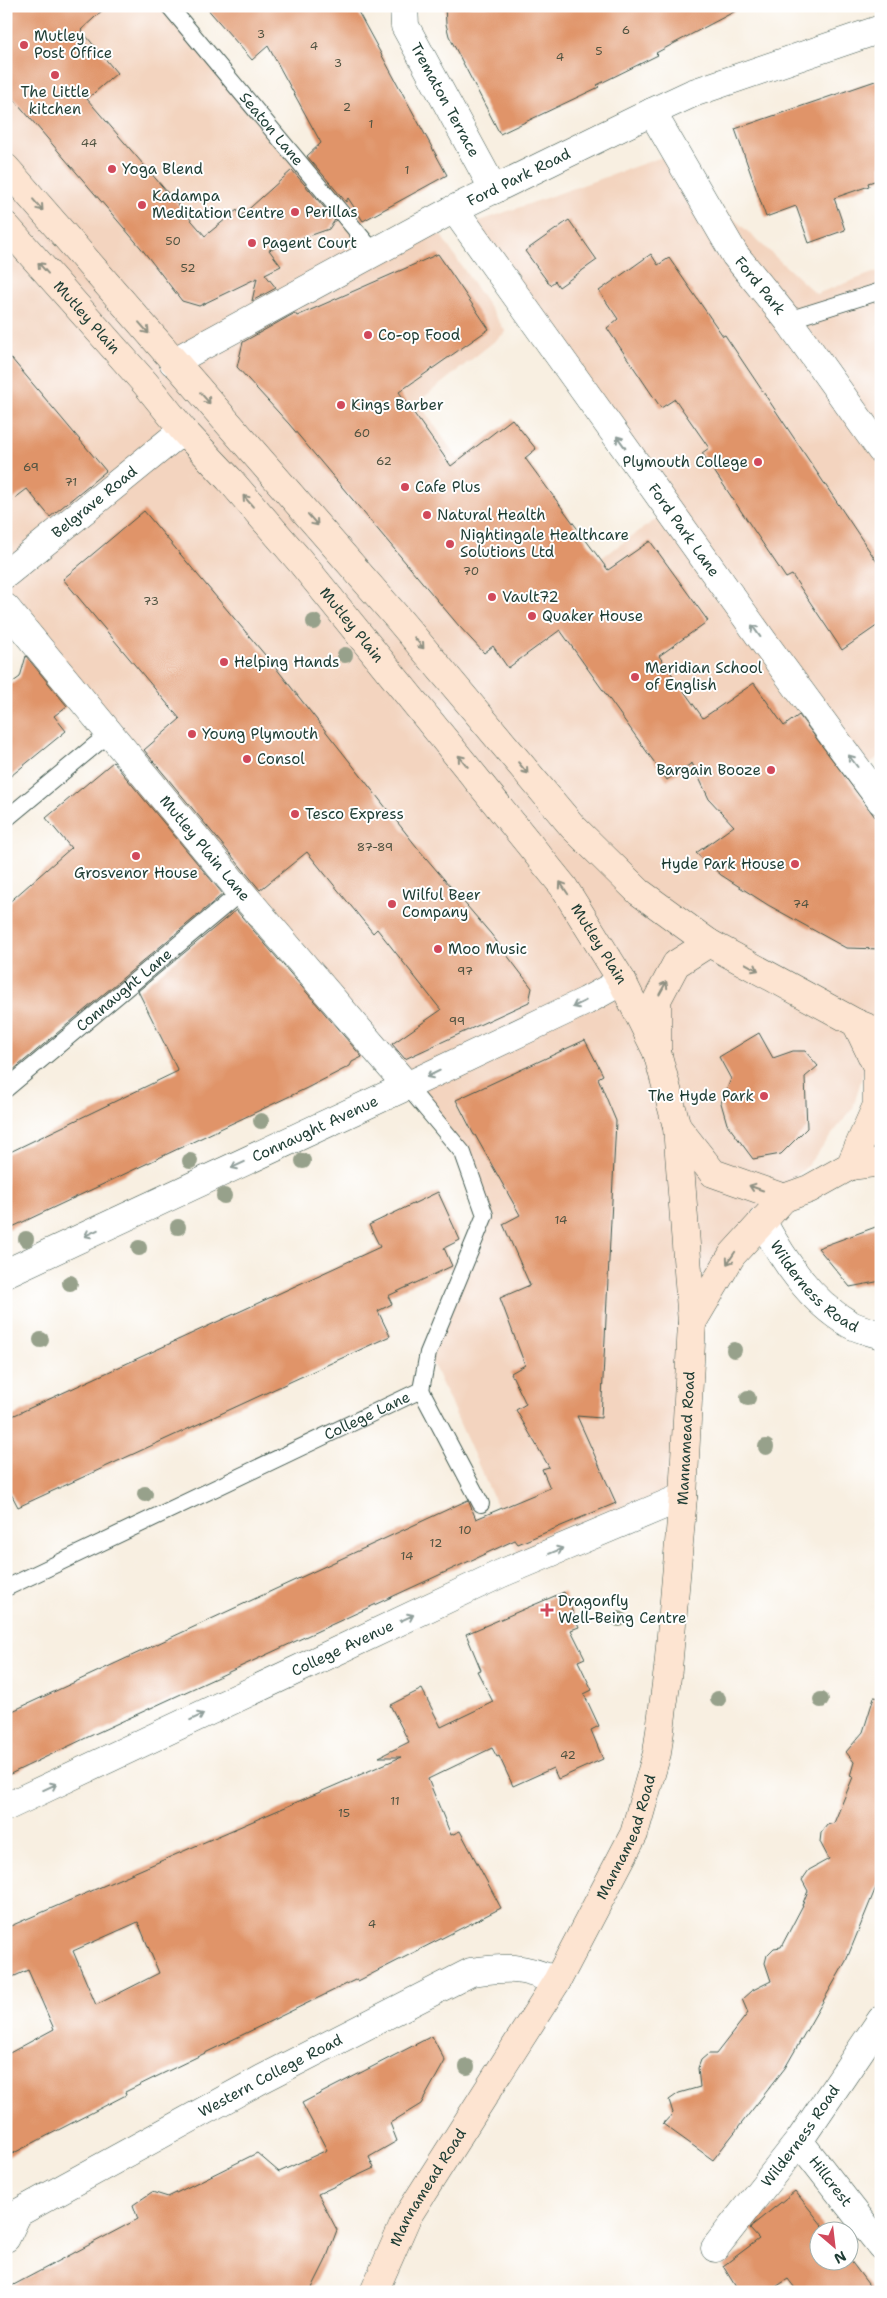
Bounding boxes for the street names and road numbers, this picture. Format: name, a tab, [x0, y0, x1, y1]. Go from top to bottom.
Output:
street label: Trematon Terrace	[406, 39, 484, 161]
street label: Seaton Lane	[235, 88, 308, 170]
street label: Ford Park Road	[464, 143, 574, 211]
street label: Ford Park	[730, 252, 790, 319]
street label: Mutley Plain	[49, 276, 125, 358]
street label: Belgrave Road	[48, 461, 142, 543]
street label: Ford Park Lane	[644, 480, 724, 581]
street label: Mutley Plain	[315, 583, 388, 667]
street label: Mutley Plain Lane	[155, 791, 255, 905]
street label: Mutley Plain	[566, 900, 632, 988]
street label: Connaught Lane	[72, 944, 176, 1036]
street label: Connaught Avenue	[249, 1091, 381, 1167]
street label: Wilderness Road	[765, 1237, 862, 1337]
street label: Mannamead Road	[672, 1370, 700, 1506]
street label: College Lane	[321, 1387, 413, 1445]
street label: College Avenue	[288, 1616, 397, 1681]
street label: Mannamead Road	[591, 1772, 661, 1903]
street label: Western College Road	[195, 2029, 346, 2122]
street label: Wilderness Road	[757, 2080, 844, 2191]
street label: Mannamead Road	[385, 2124, 471, 2249]
street label: Hillcrest	[804, 2152, 857, 2211]

